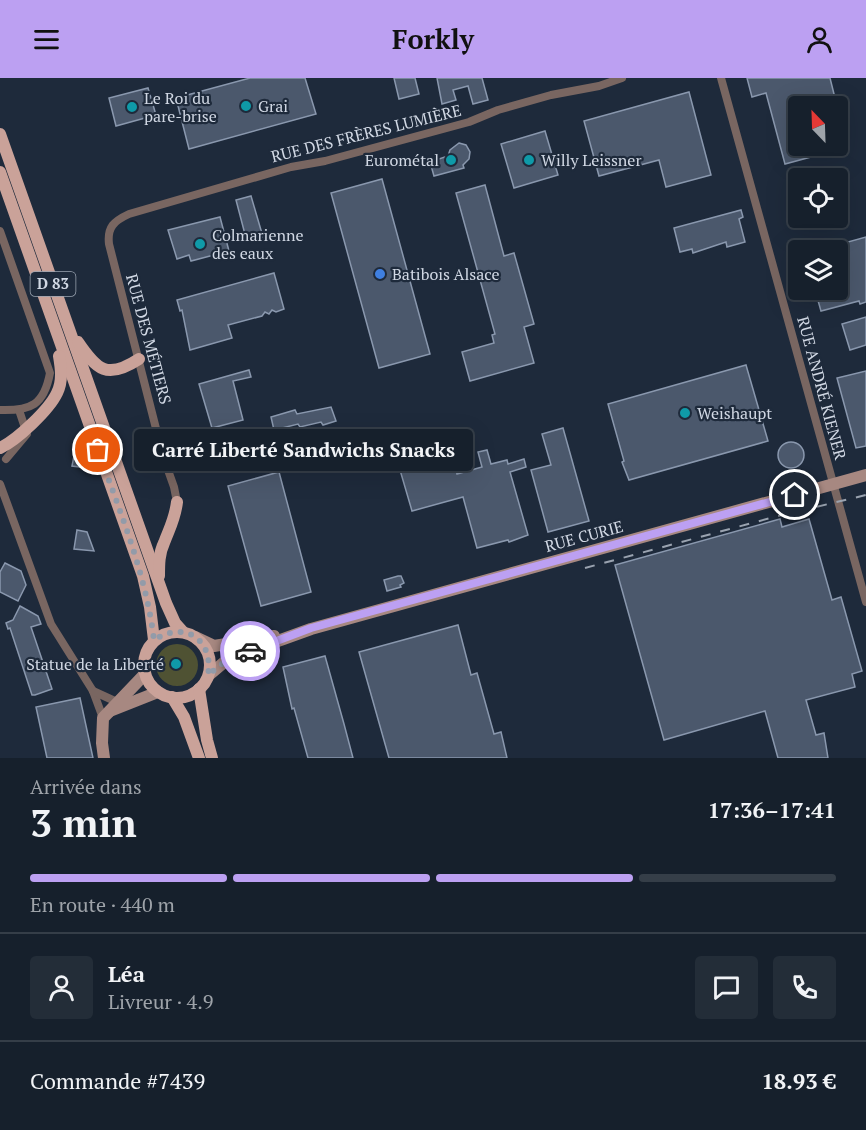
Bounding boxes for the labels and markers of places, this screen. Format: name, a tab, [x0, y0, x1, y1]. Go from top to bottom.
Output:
place label: Le Roi du pare-brise	[144, 87, 217, 127]
place label: Grai	[258, 95, 288, 117]
marker: Grai	[239, 99, 253, 113]
marker: Le Roi du pare-brise	[125, 100, 139, 114]
place label: Eurométal	[365, 149, 439, 171]
place label: Willy Leissner	[541, 149, 642, 171]
marker: Eurométal	[444, 153, 458, 167]
marker: Willy Leissner	[522, 153, 536, 167]
place label: Colmarienne des eaux	[212, 224, 304, 264]
marker: Colmarienne des eaux	[193, 237, 207, 251]
place label: Batibois Alsace	[392, 263, 500, 285]
marker: Batibois Alsace	[373, 267, 387, 281]
place label: Weishaupt	[697, 402, 772, 424]
marker: Weishaupt	[678, 406, 692, 420]
pin	[72, 424, 123, 475]
callout: Carré Liberté Sandwichs Snacks	[134, 429, 473, 471]
pin	[769, 469, 820, 520]
place label: Statue de la Liberté	[26, 653, 164, 675]
marker: Statue de la Liberté	[169, 657, 183, 671]

